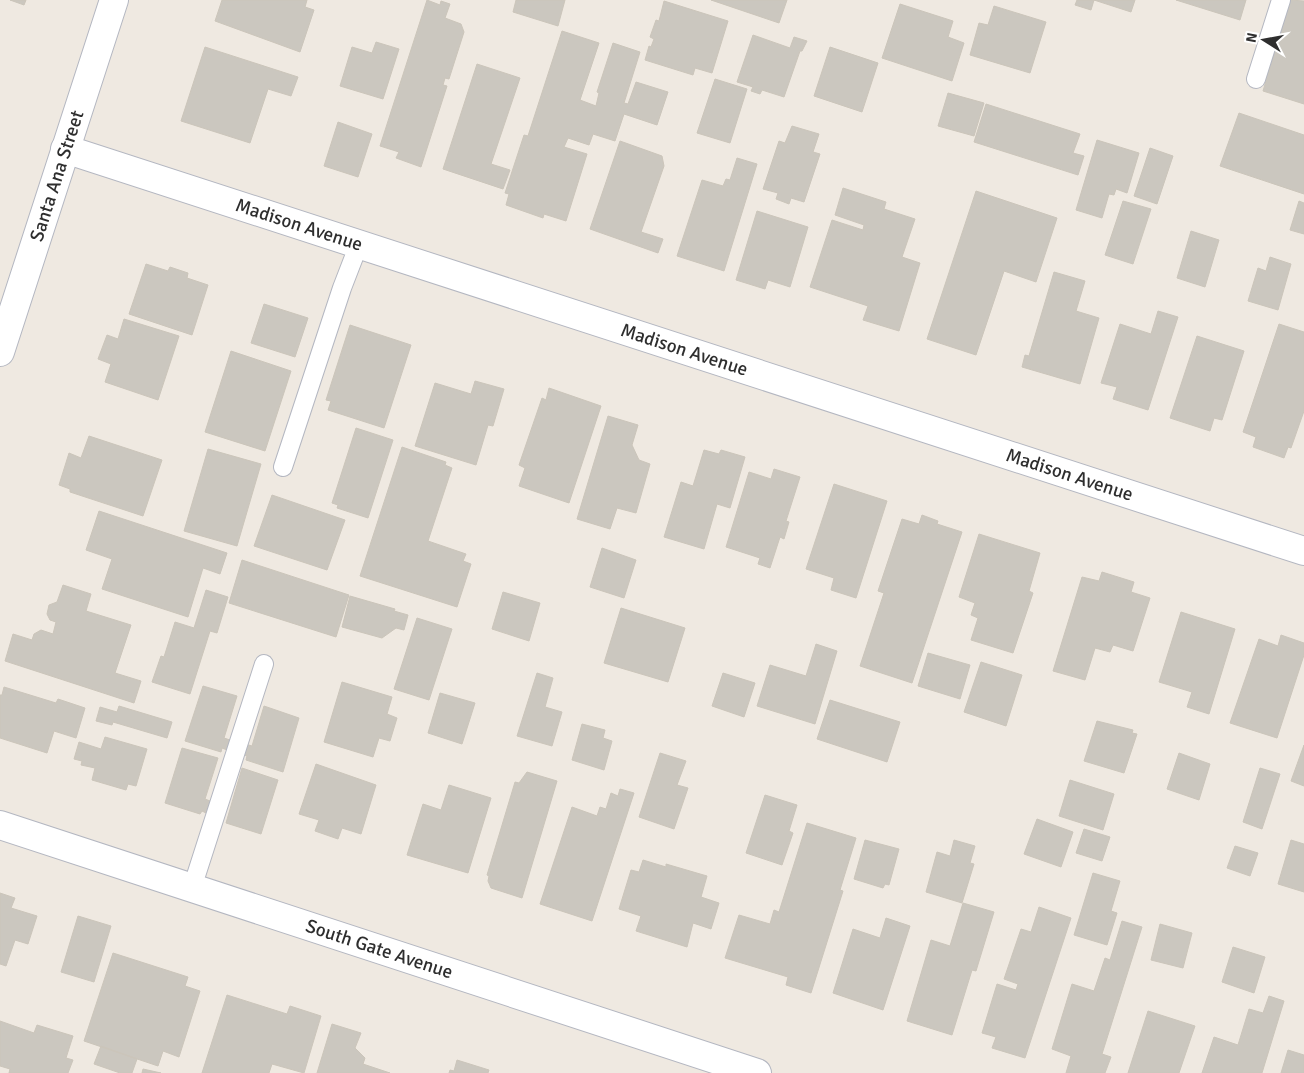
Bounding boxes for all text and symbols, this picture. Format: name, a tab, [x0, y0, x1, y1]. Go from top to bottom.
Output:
north arrow	[1239, 15, 1289, 65]
text: N	[1242, 31, 1261, 44]
street label: Santa Ana Street	[25, 107, 90, 245]
street label: Madison Avenue	[232, 193, 366, 257]
street label: Madison Avenue	[618, 318, 751, 382]
street label: Madison Avenue	[1003, 443, 1136, 507]
street label: South Gate Avenue	[303, 914, 456, 985]

